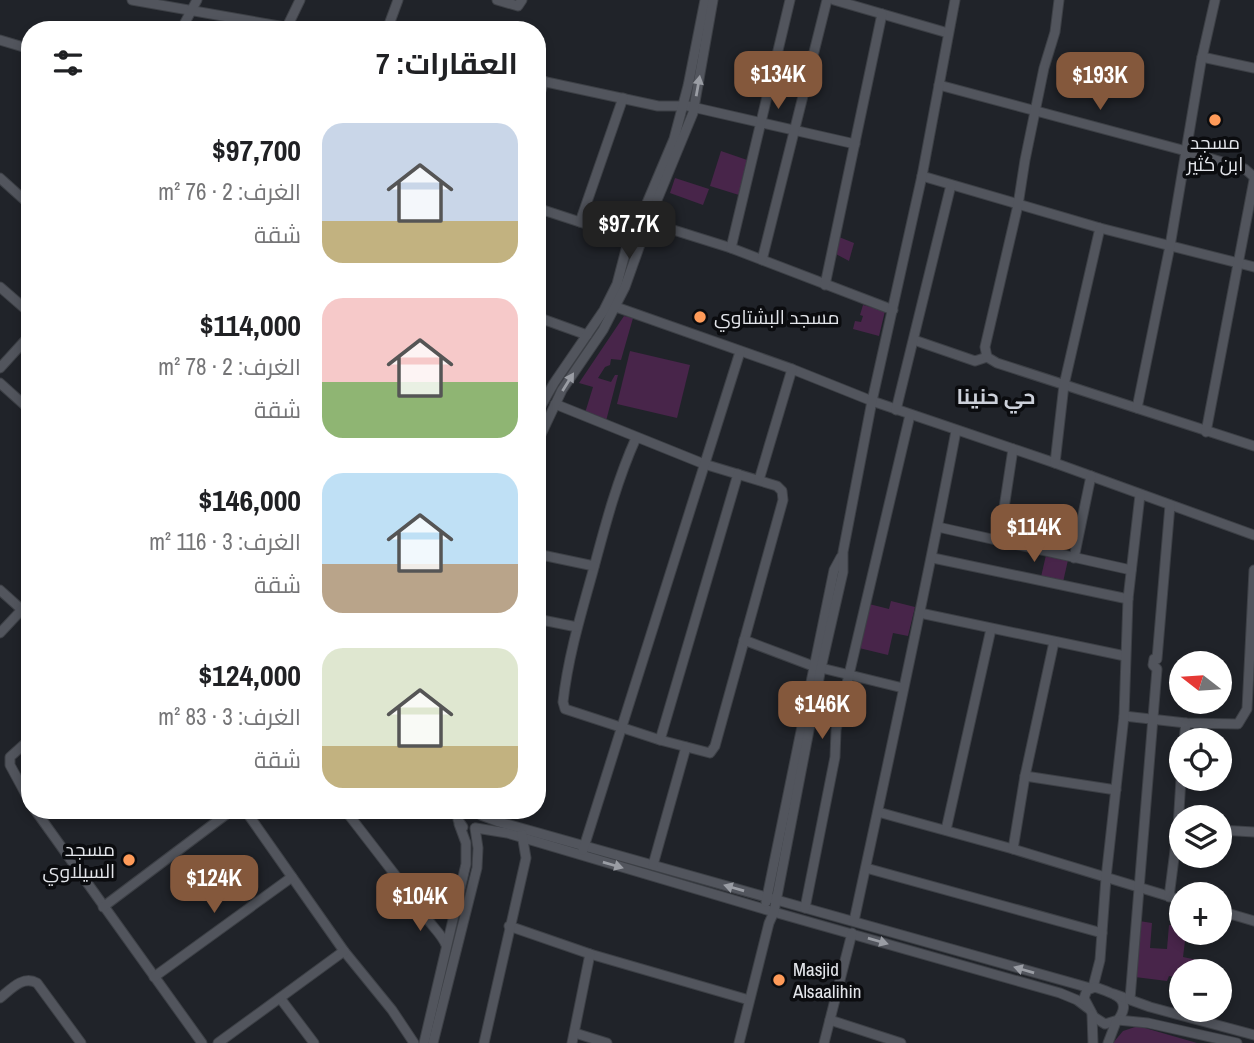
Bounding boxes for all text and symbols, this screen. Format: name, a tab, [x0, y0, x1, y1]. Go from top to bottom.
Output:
text: العقارات: 7	[376, 43, 518, 83]
icon: filters	[49, 44, 87, 82]
pin: $134K	[729, 52, 827, 111]
pin: $193K	[1051, 52, 1149, 112]
text: $134K	[750, 58, 806, 89]
text: $193K	[1072, 59, 1128, 90]
one-way arrow	[693, 75, 704, 97]
marker: مسجد ابن كثير	[1207, 112, 1223, 128]
place label: مسجد ابن كثير	[1186, 129, 1243, 177]
text: $97,700	[212, 130, 301, 170]
icon: home	[378, 151, 462, 235]
text: الغرف: 2 · 76 m²	[158, 176, 301, 207]
pin: $97.7K	[572, 202, 686, 261]
text: $97.7K	[599, 208, 659, 239]
text: شقة	[254, 219, 301, 250]
place label: مسجد البشتاوي	[714, 304, 839, 332]
text: $114,000	[200, 305, 301, 345]
marker: مسجد البشتاوي	[692, 309, 708, 325]
icon: home	[378, 326, 462, 410]
text: الغرف: 2 · 78 m²	[158, 351, 301, 382]
one-way arrow	[561, 372, 574, 391]
district label: حي حنينا	[957, 382, 1035, 414]
text: شقة	[254, 394, 301, 425]
text: $146,000	[198, 480, 301, 520]
icon: home	[378, 501, 462, 585]
pin: $114K	[985, 504, 1083, 564]
text: $114K	[1007, 511, 1061, 542]
text: الغرف: 3 · 116 m²	[149, 526, 301, 557]
text: شقة	[254, 569, 301, 600]
north arrow	[1169, 651, 1232, 714]
map controls	[1169, 651, 1232, 1022]
text: $124,000	[198, 655, 301, 695]
icon: home	[378, 676, 462, 760]
pin: $146K	[773, 682, 871, 741]
text: $146K	[794, 688, 850, 719]
text: الغرف: 3 · 83 m²	[158, 701, 301, 732]
button: locate	[1169, 728, 1232, 791]
text: شقة	[254, 744, 301, 775]
button: layers	[1169, 805, 1232, 868]
place label: مسجد السيلاوي	[43, 836, 115, 886]
marker: مسجد السيلاوي	[121, 852, 137, 868]
pin: $124K	[165, 856, 263, 915]
one-way arrow	[602, 860, 623, 870]
text: $124K	[186, 862, 242, 893]
pin: $104K	[371, 874, 469, 933]
text: $104K	[392, 880, 448, 911]
button: +	[1169, 882, 1232, 945]
one-way arrow	[723, 883, 744, 893]
one-way arrow	[868, 936, 889, 946]
place label: Masjid Alsaalihin	[792, 956, 861, 1004]
button: −	[1169, 959, 1232, 1022]
one-way arrow	[1013, 965, 1034, 975]
marker: Masjid Alsaalihin	[771, 972, 787, 988]

